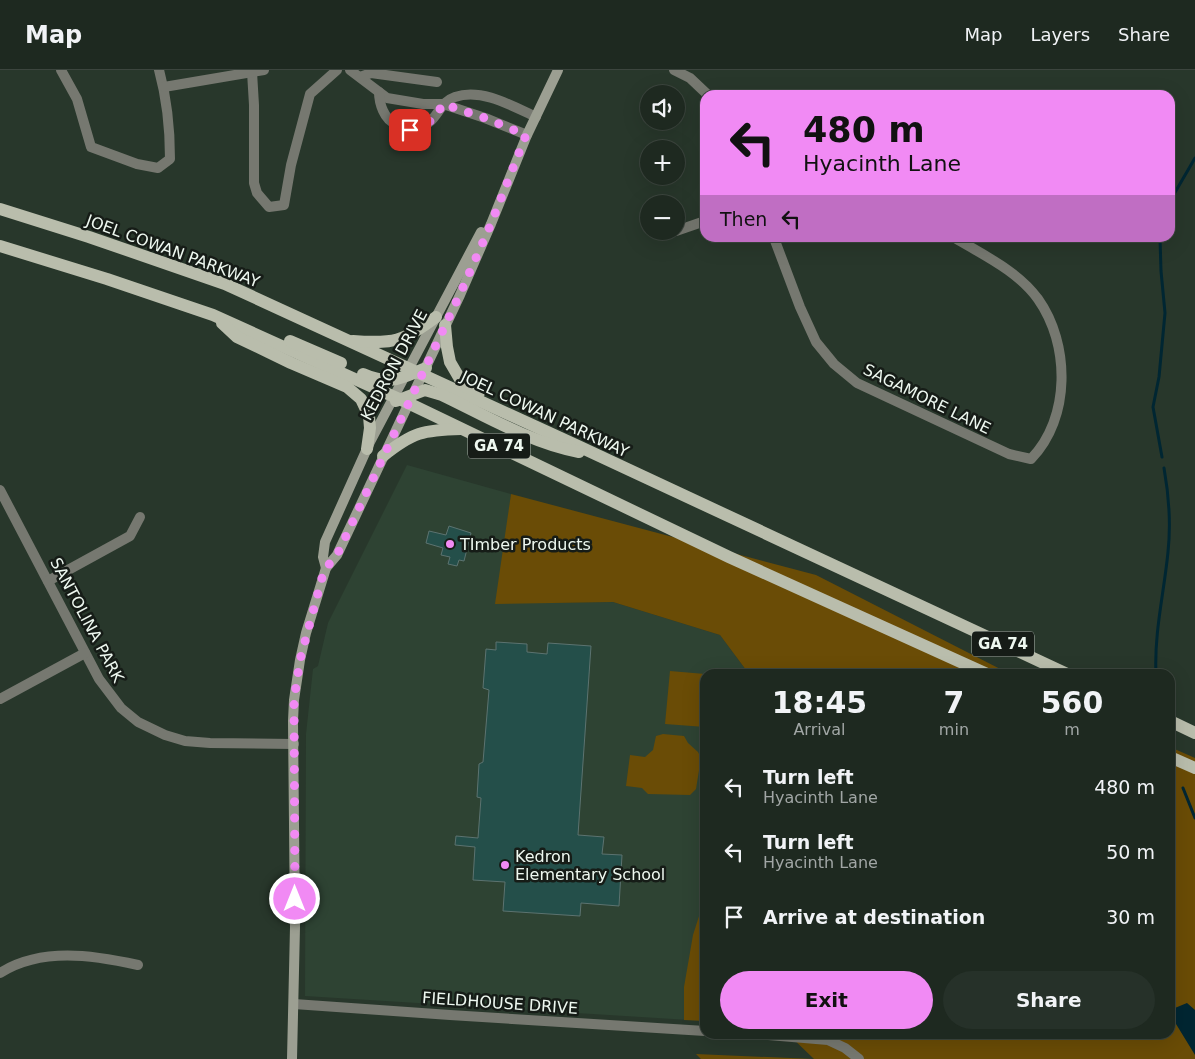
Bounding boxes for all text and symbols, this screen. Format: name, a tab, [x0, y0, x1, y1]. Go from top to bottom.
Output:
text: Map	[25, 21, 82, 49]
text: Map	[964, 24, 1002, 45]
text: Layers	[1030, 24, 1090, 45]
text: Share	[1118, 24, 1170, 45]
map controls	[640, 85, 685, 240]
button: sound	[640, 85, 685, 130]
pin	[389, 109, 431, 151]
icon: left	[720, 110, 785, 175]
text: 480 m	[803, 110, 925, 150]
icon: arrive	[396, 116, 424, 144]
button: +	[640, 140, 685, 185]
text: Hyacinth Lane	[803, 151, 961, 176]
button: −	[640, 195, 685, 240]
icon: left	[777, 205, 805, 233]
text: Then	[720, 208, 767, 230]
street label: JOEL COWAN PARKWAY	[83, 210, 263, 291]
street label: KEDRON DRIVE	[357, 306, 431, 424]
street label: SAGAMORE LANE	[860, 360, 994, 438]
street label: JOEL COWAN PARKWAY	[457, 366, 632, 461]
road number: GA 74	[468, 434, 530, 458]
place label: TImber Products	[459, 535, 591, 554]
marker: TImber Products	[444, 538, 456, 550]
street label: SANTOLINA PARK	[46, 554, 128, 686]
road number: GA 74	[972, 632, 1034, 656]
text: 18:45	[772, 685, 867, 720]
text: 7	[943, 685, 964, 720]
text: 560	[1041, 685, 1103, 720]
text: Arrival	[793, 720, 845, 739]
text: min	[939, 720, 969, 739]
text: m	[1064, 720, 1080, 739]
text: Turn left	[763, 766, 854, 788]
icon: left	[720, 773, 748, 801]
text: 480 m	[1094, 776, 1155, 798]
text: Hyacinth Lane	[763, 788, 878, 807]
text: Turn left	[763, 831, 854, 853]
icon: left	[720, 838, 748, 866]
text: 50 m	[1106, 841, 1155, 863]
place label: Kedron Elementary School	[515, 847, 665, 884]
text: Hyacinth Lane	[763, 853, 878, 872]
marker: Kedron Elementary School	[499, 859, 511, 871]
position arrow	[268, 872, 320, 924]
icon: arrive	[720, 903, 748, 931]
text: Arrive at destination	[763, 906, 985, 928]
text: 30 m	[1106, 906, 1155, 928]
button: Exit	[720, 971, 933, 1029]
button: Share	[943, 971, 1155, 1029]
street label: FIELDHOUSE DRIVE	[421, 988, 579, 1018]

